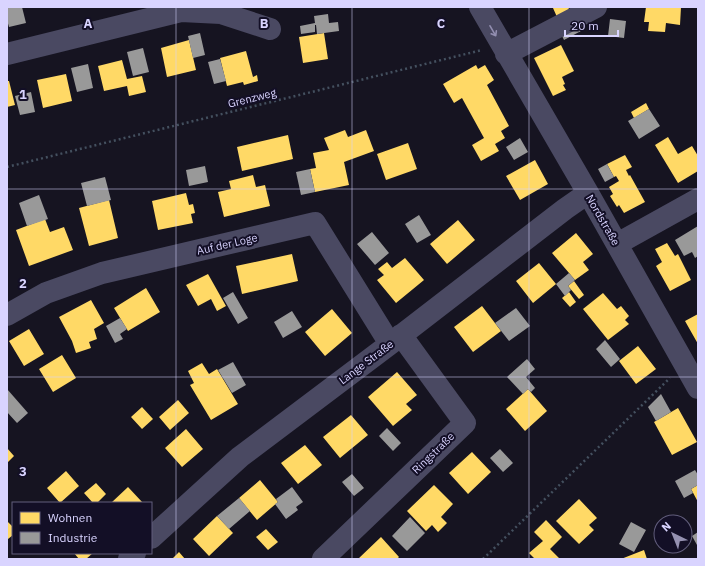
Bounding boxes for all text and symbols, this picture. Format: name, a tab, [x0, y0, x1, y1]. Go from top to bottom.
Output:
scale bar	[565, 12, 618, 38]
text: A	[84, 15, 93, 32]
text: B	[260, 15, 269, 32]
text: C	[437, 15, 446, 32]
text: 20 m	[571, 18, 599, 33]
one-way arrow	[490, 25, 497, 37]
street label: Grenzweg	[226, 85, 278, 111]
text: 1	[19, 86, 27, 103]
street label: Nordstraße	[583, 192, 623, 248]
street label: Auf der Loge	[195, 230, 259, 258]
text: 2	[19, 275, 27, 292]
street label: Lange Straße	[336, 337, 396, 387]
street label: Ringstraße	[409, 429, 457, 477]
text: 3	[19, 463, 27, 480]
legend	[12, 502, 152, 554]
text: Wohnen	[48, 510, 92, 525]
north arrow	[653, 514, 693, 554]
text: N	[658, 519, 674, 535]
text: Industrie	[48, 530, 98, 545]

